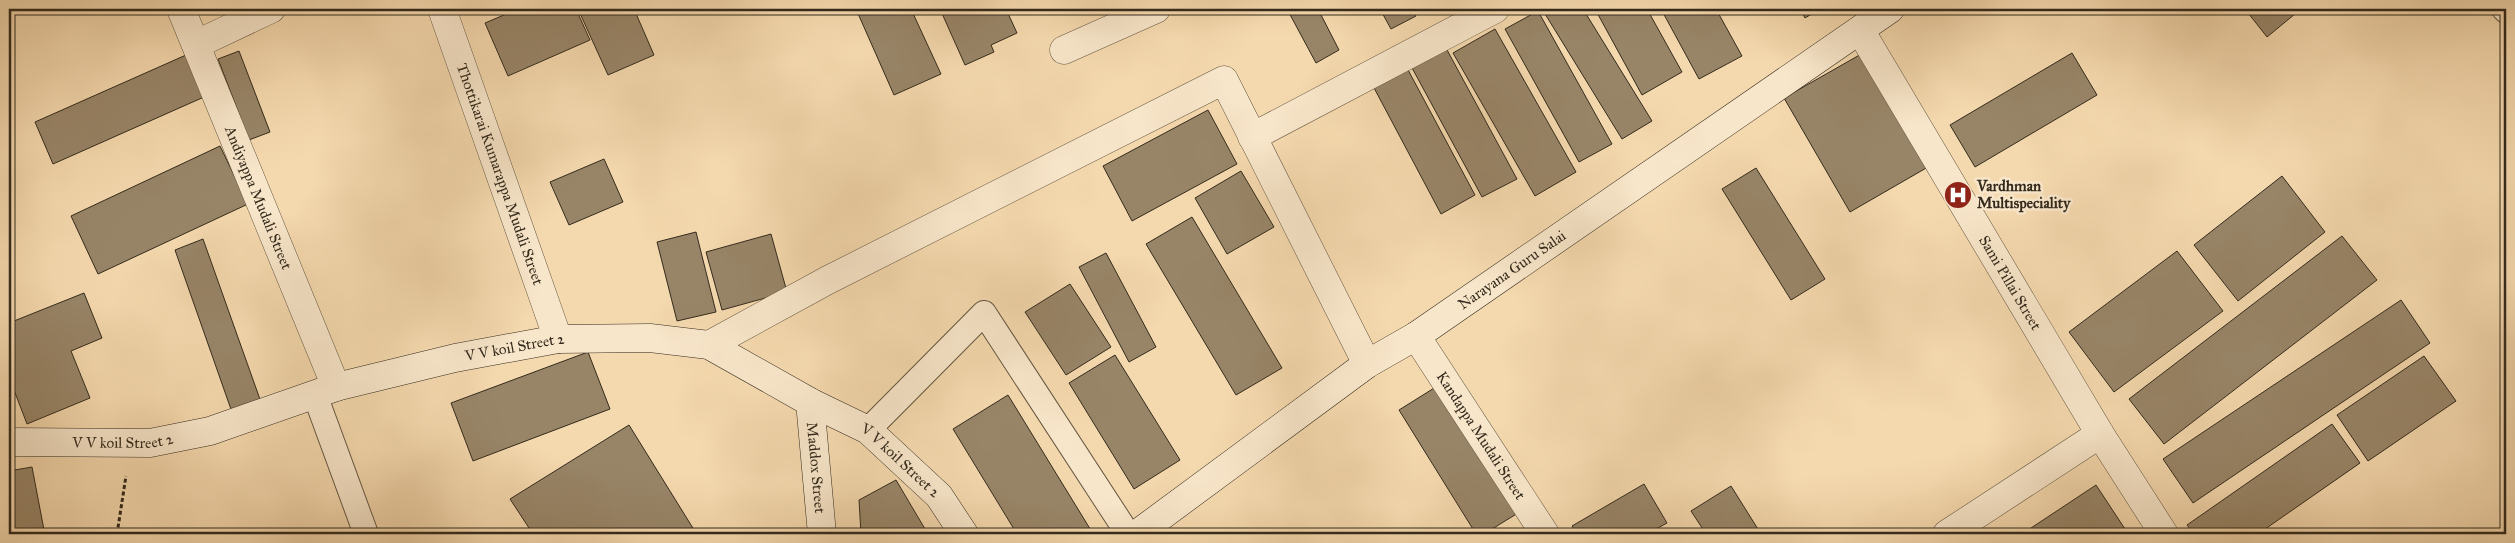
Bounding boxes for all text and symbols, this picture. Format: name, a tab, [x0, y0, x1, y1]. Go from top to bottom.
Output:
street label: Thottikarai Kumarappa Mudali Street	[453, 61, 547, 288]
street label: Andiyappa Mudali Street	[221, 122, 296, 273]
place label: Vardhman Multispeciality	[1976, 177, 2071, 213]
hospital icon: Vardhman Multispeciality	[1943, 180, 1973, 210]
street label: Narayana Guru Salai	[1455, 226, 1569, 313]
street label: Sami Pillai Street	[1975, 232, 2046, 334]
street label: V V koil Street 2	[462, 330, 565, 365]
street label: Kandappa Mudali Street	[1433, 368, 1530, 504]
street label: V V koil Street 2	[858, 419, 944, 502]
street label: Maddox Street	[803, 421, 829, 515]
street label: V V koil Street 2	[71, 429, 175, 452]

